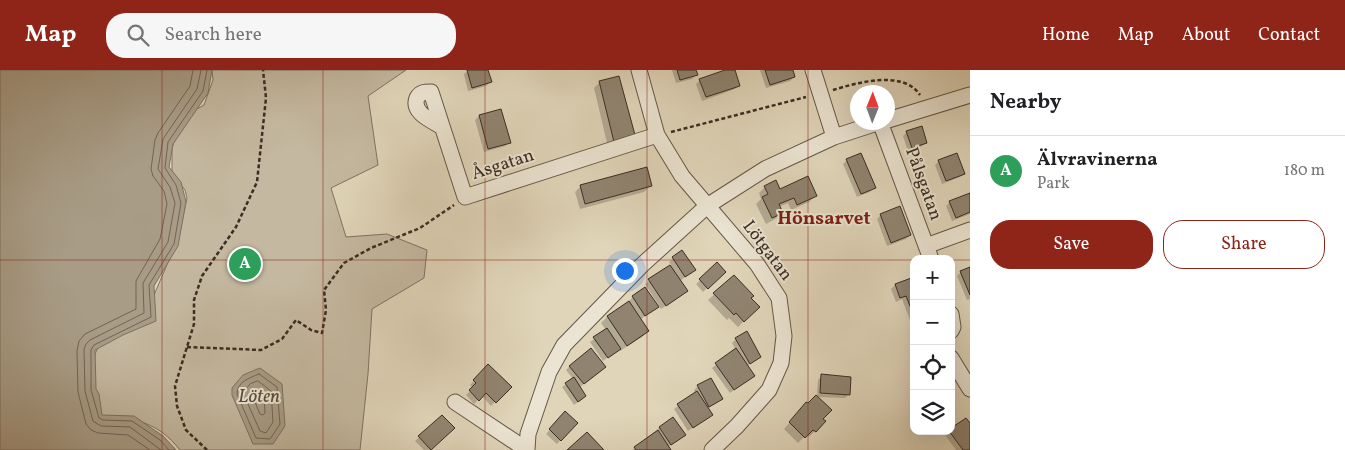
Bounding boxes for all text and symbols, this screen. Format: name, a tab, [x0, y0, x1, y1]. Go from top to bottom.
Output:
search box	[106, 13, 456, 58]
text: Map	[25, 18, 76, 52]
icon: search	[124, 21, 152, 49]
text: Search here	[164, 22, 262, 48]
text: Home	[1042, 23, 1090, 48]
text: Map	[1118, 23, 1154, 48]
text: About	[1182, 23, 1230, 48]
text: Contact	[1258, 23, 1320, 48]
north arrow	[850, 85, 895, 130]
text: Nearby	[990, 88, 1061, 117]
street label: Åsgatan	[469, 143, 538, 187]
street label: Pålsgatan	[898, 144, 948, 224]
text: Älvravinerna	[1037, 147, 1158, 173]
text: A	[1000, 160, 1012, 182]
text: 180 m	[1284, 160, 1325, 182]
text: Park	[1037, 173, 1070, 195]
district label: Hönsarvet	[777, 206, 871, 232]
street label: Lötgatan	[736, 216, 798, 287]
button: Save	[990, 220, 1153, 269]
button: Share	[1163, 220, 1325, 269]
pin: A	[229, 245, 261, 283]
map controls	[910, 255, 955, 435]
button: +	[910, 255, 955, 300]
your location	[612, 258, 638, 284]
button: −	[910, 300, 955, 345]
button: locate	[910, 345, 955, 390]
water label: Löten	[238, 384, 280, 410]
button: layers	[910, 390, 955, 435]

